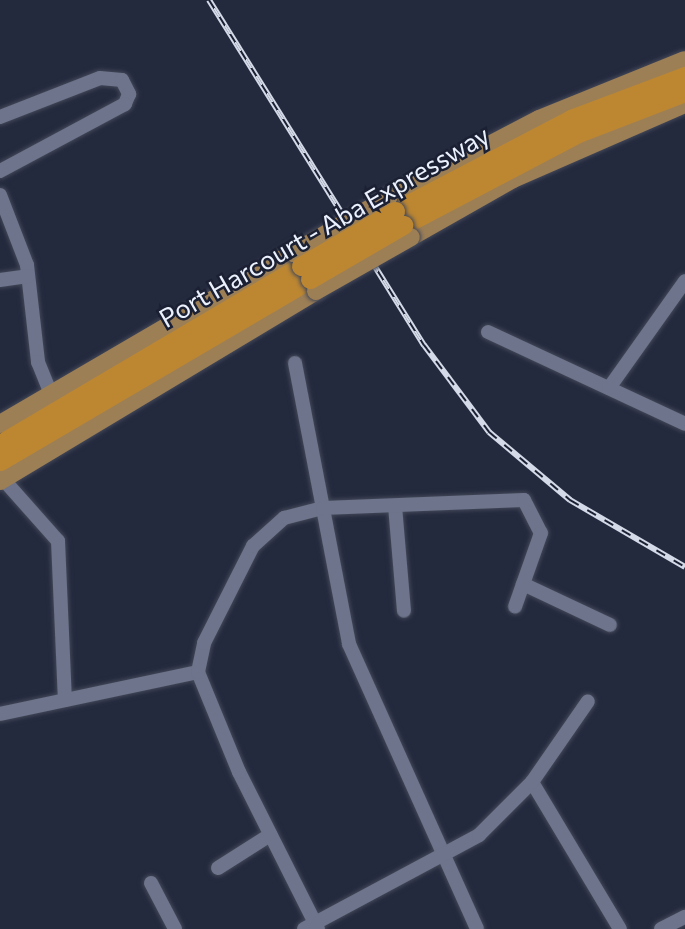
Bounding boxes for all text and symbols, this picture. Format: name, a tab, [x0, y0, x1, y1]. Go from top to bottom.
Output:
street label: Port Harcourt - Aba Expressway	[153, 118, 495, 334]

